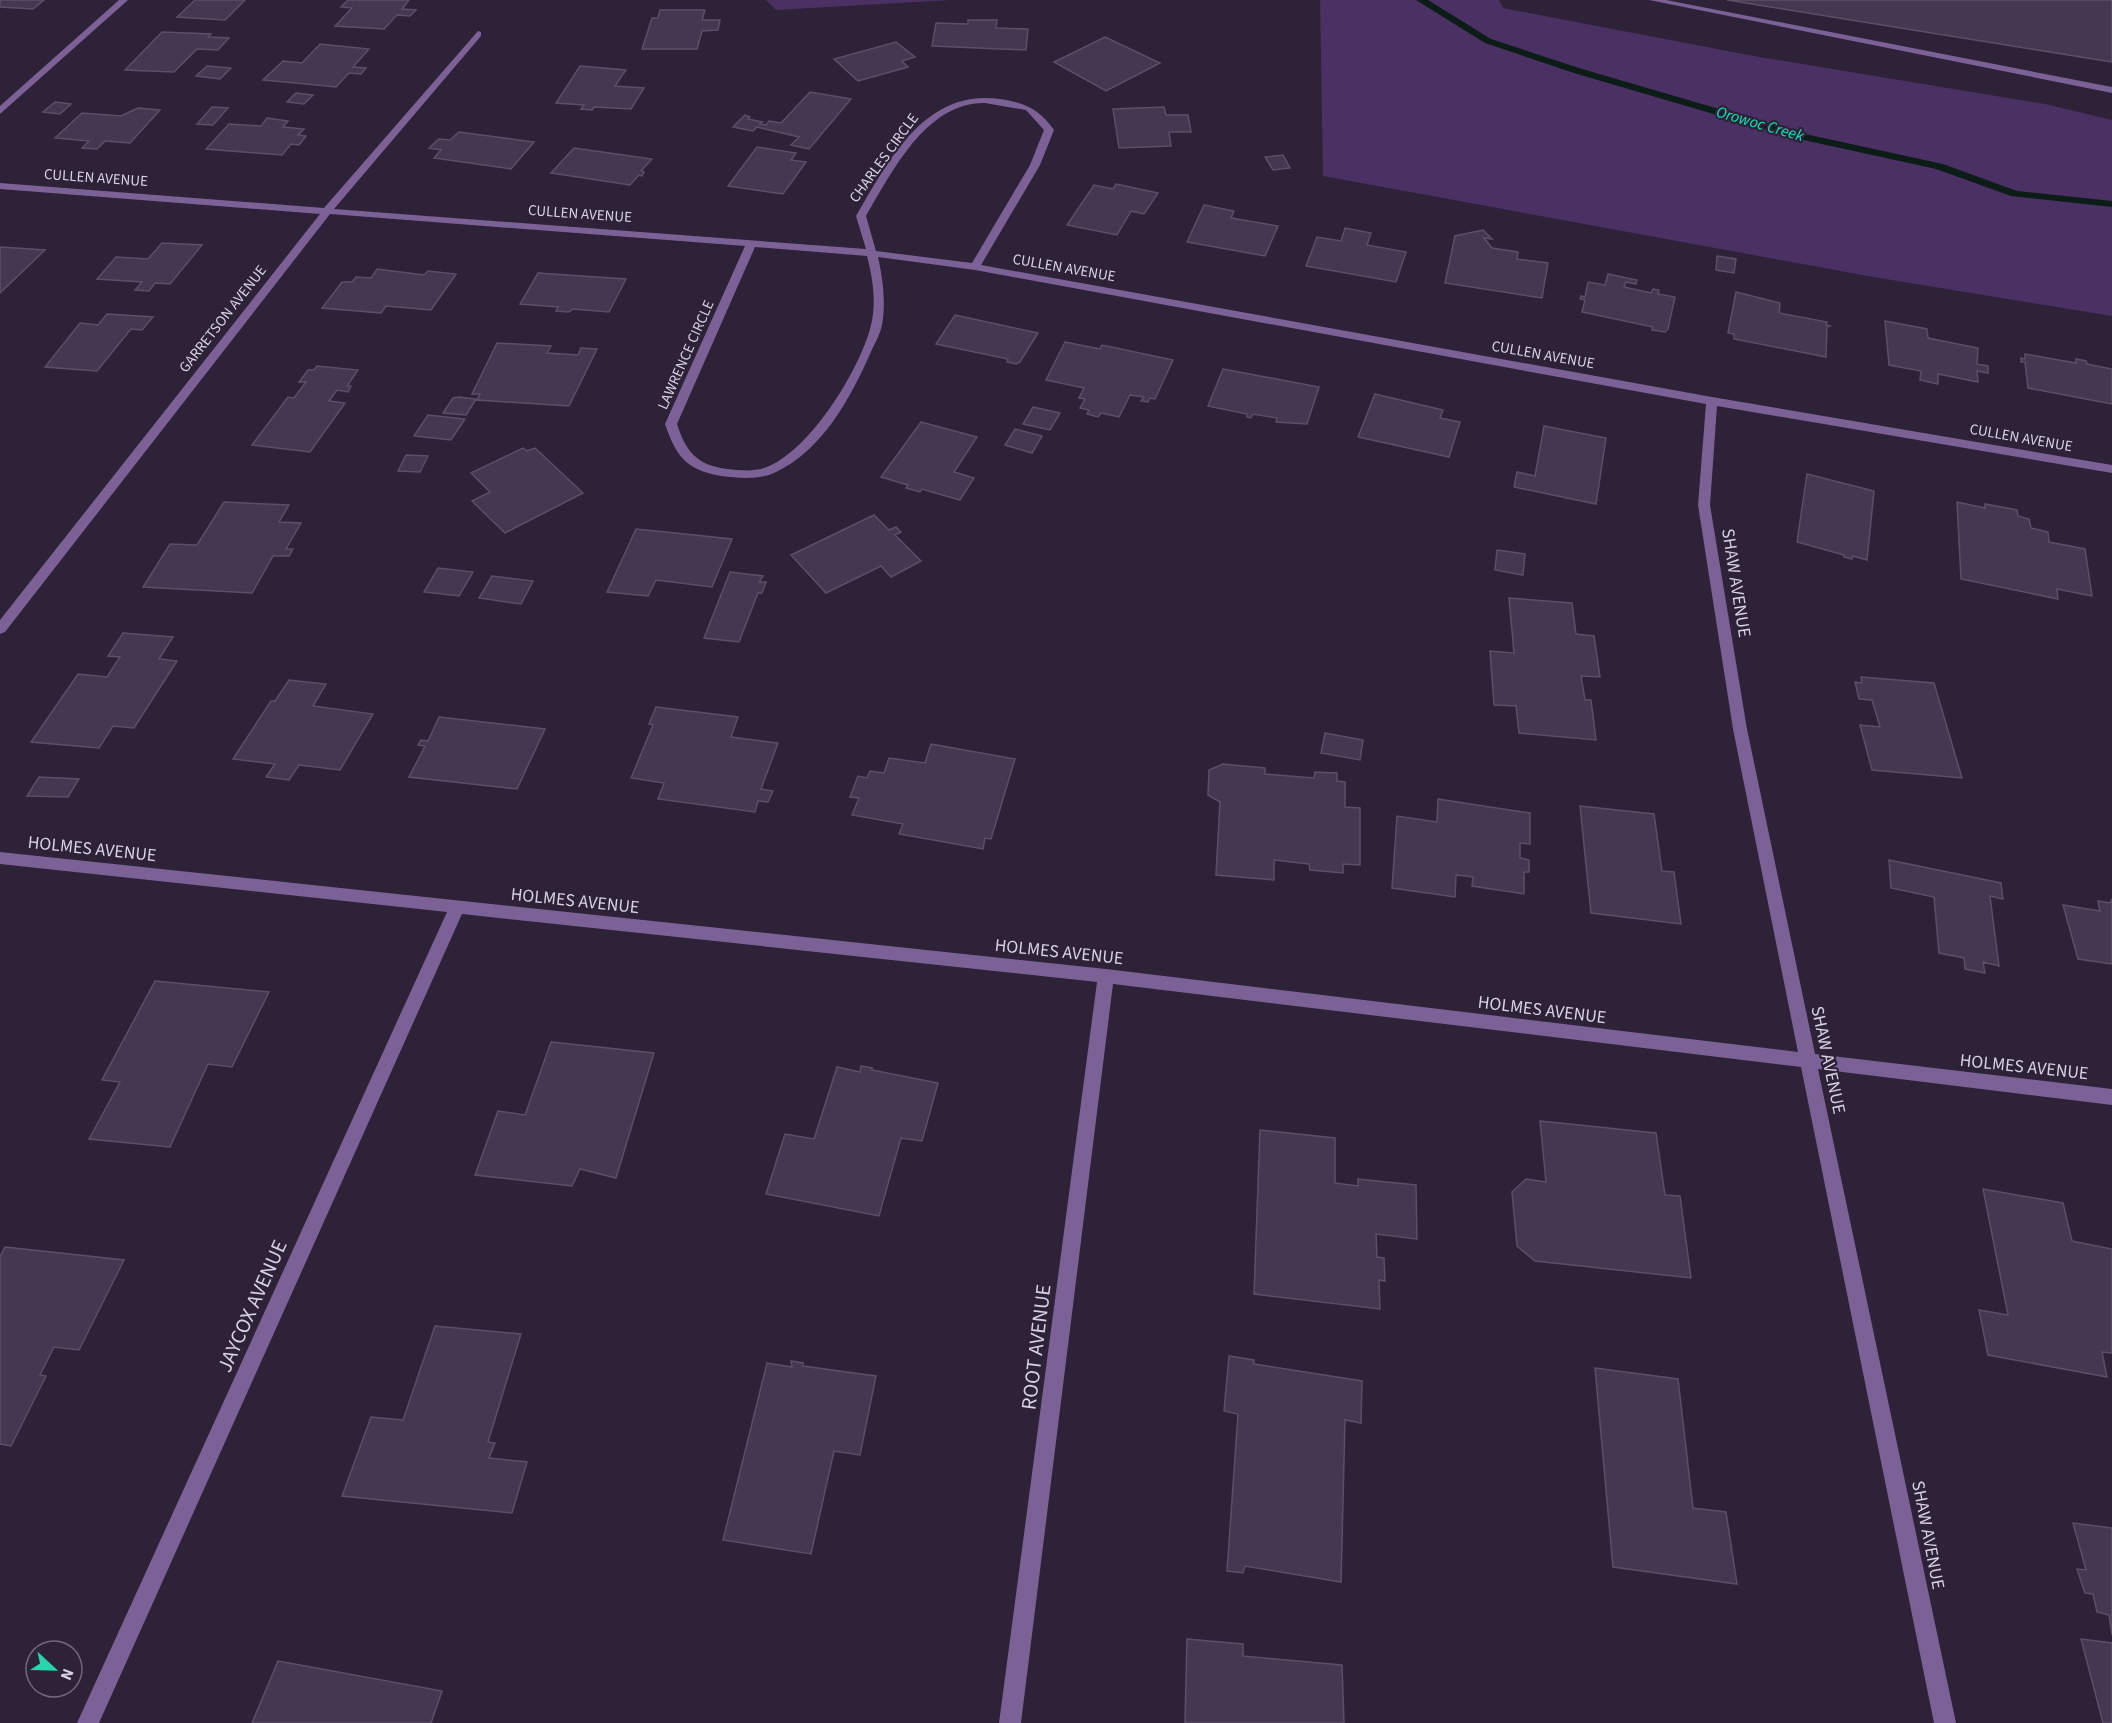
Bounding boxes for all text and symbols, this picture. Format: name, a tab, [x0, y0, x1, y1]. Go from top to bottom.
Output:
water label: Orowoc Creek	[1714, 101, 1807, 147]
street label: CHARLES CIRCLE	[844, 109, 924, 207]
street label: CULLEN AVENUE	[43, 164, 149, 192]
street label: CULLEN AVENUE	[527, 200, 633, 228]
street label: CULLEN AVENUE	[1011, 249, 1117, 287]
street label: GARRETSON AVENUE	[174, 261, 272, 377]
street label: LAWRENCE CIRCLE	[652, 297, 720, 413]
street label: CULLEN AVENUE	[1490, 336, 1596, 374]
street label: CULLEN AVENUE	[1968, 419, 2074, 457]
street label: SHAW AVENUE	[1715, 527, 1757, 639]
street label: HOLMES AVENUE	[26, 830, 158, 868]
street label: HOLMES AVENUE	[509, 882, 641, 920]
street label: HOLMES AVENUE	[993, 933, 1125, 971]
street label: HOLMES AVENUE	[1476, 990, 1608, 1030]
street label: SHAW AVENUE	[1804, 1004, 1852, 1116]
street label: HOLMES AVENUE	[1958, 1048, 2090, 1086]
street label: JAYCOX AVENUE	[209, 1235, 295, 1377]
street label: ROOT AVENUE	[1013, 1283, 1059, 1411]
street label: SHAW AVENUE	[1905, 1479, 1951, 1591]
north arrow	[24, 1639, 84, 1699]
text: N	[55, 1665, 79, 1683]

